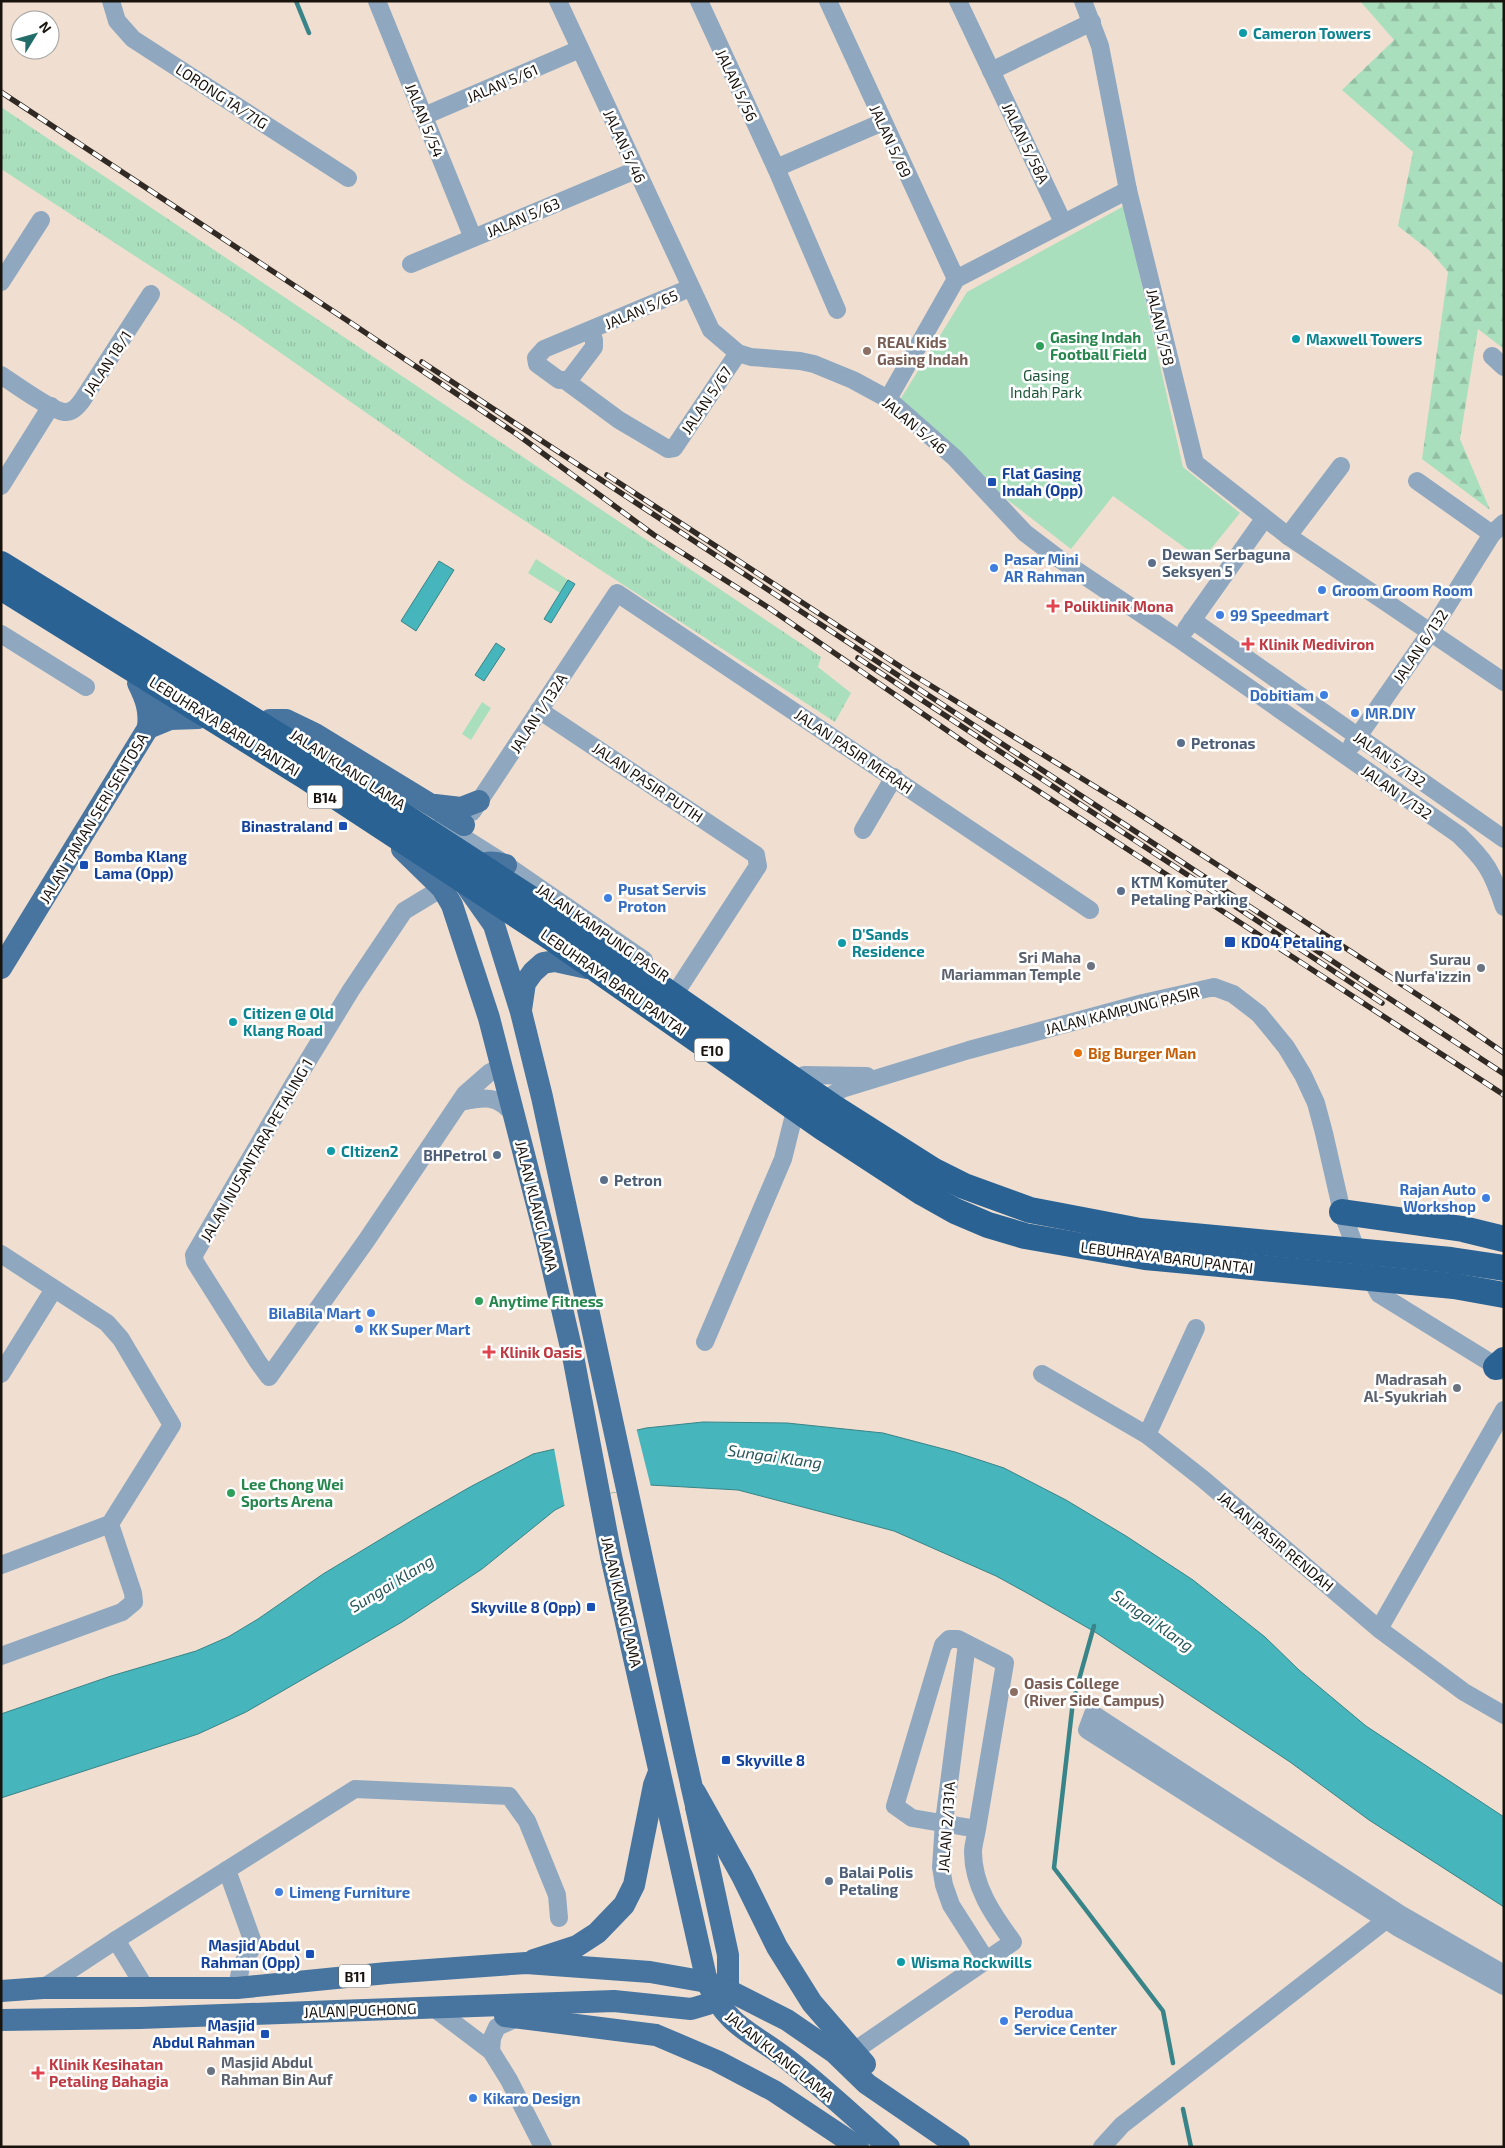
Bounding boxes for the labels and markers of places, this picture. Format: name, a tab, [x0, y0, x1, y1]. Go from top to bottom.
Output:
place label: Cameron Towers	[1253, 24, 1371, 42]
marker: Cameron Towers	[1237, 27, 1249, 39]
place label: Gasing Indah Football Field	[1050, 328, 1147, 363]
place label: Maxwell Towers	[1306, 330, 1422, 348]
place label: REAL Kids Gasing Indah	[877, 333, 968, 368]
marker: Maxwell Towers	[1290, 333, 1302, 345]
marker: Gasing Indah Football Field	[1034, 340, 1046, 352]
marker: REAL Kids Gasing Indah	[861, 345, 873, 357]
place label: Flat Gasing Indah (Opp)	[1002, 464, 1083, 499]
marker: Flat Gasing Indah (Opp)	[986, 476, 998, 488]
place label: Dewan Serbaguna Seksyen 5	[1162, 545, 1290, 581]
place label: Pasar Mini AR Rahman	[1004, 550, 1085, 585]
marker: Dewan Serbaguna Seksyen 5	[1146, 557, 1158, 569]
marker: Pasar Mini AR Rahman	[988, 562, 1000, 574]
place label: Groom Groom Room	[1332, 581, 1473, 599]
marker: Groom Groom Room	[1316, 584, 1328, 596]
place label: Poliklinik Mona	[1064, 597, 1173, 615]
marker: Poliklinik Mona	[1046, 599, 1060, 613]
place label: 99 Speedmart	[1230, 606, 1329, 624]
marker: 99 Speedmart	[1214, 609, 1226, 621]
place label: Klinik Mediviron	[1259, 635, 1374, 653]
marker: Klinik Mediviron	[1241, 637, 1255, 651]
place label: Dobitiam	[1250, 686, 1314, 704]
marker: Dobitiam	[1318, 689, 1330, 701]
place label: MR.DIY	[1365, 704, 1417, 722]
marker: MR.DIY	[1349, 707, 1361, 719]
place label: Petronas	[1191, 734, 1256, 752]
marker: Petronas	[1175, 737, 1187, 749]
place label: Binastraland	[241, 817, 333, 835]
marker: Binastraland	[337, 820, 349, 832]
place label: Bomba Klang Lama (Opp)	[94, 847, 187, 882]
marker: Bomba Klang Lama (Opp)	[78, 859, 90, 871]
place label: KTM Komuter Petaling Parking	[1131, 873, 1248, 908]
place label: Pusat Servis Proton	[618, 880, 706, 915]
marker: KTM Komuter Petaling Parking	[1115, 885, 1127, 897]
marker: Pusat Servis Proton	[602, 892, 614, 904]
place label: D'Sands Residence	[852, 925, 925, 960]
place label: KD04 Petaling	[1241, 933, 1342, 951]
marker: KD04 Petaling	[1223, 935, 1237, 949]
marker: D'Sands Residence	[836, 937, 848, 949]
place label: Sri Maha Mariamman Temple	[941, 948, 1081, 983]
place label: Surau Nurfa'izzin	[1394, 950, 1471, 985]
marker: Sri Maha Mariamman Temple	[1085, 960, 1097, 972]
marker: Surau Nurfa'izzin	[1475, 962, 1487, 974]
place label: Citizen @ Old Klang Road	[243, 1004, 334, 1039]
marker: Citizen @ Old Klang Road	[227, 1016, 239, 1028]
place label: Big Burger Man	[1088, 1044, 1196, 1062]
marker: Big Burger Man	[1072, 1047, 1084, 1059]
place label: CItizen2	[341, 1142, 399, 1160]
marker: CItizen2	[325, 1145, 337, 1157]
place label: BHPetrol	[423, 1146, 487, 1164]
marker: BHPetrol	[491, 1149, 503, 1161]
place label: Petron	[614, 1171, 662, 1189]
marker: Petron	[598, 1174, 610, 1186]
place label: Rajan Auto Workshop	[1399, 1180, 1476, 1215]
marker: Rajan Auto Workshop	[1480, 1192, 1492, 1204]
place label: Anytime Fitness	[489, 1292, 604, 1311]
marker: Anytime Fitness	[473, 1295, 485, 1307]
place label: BilaBila Mart	[269, 1304, 361, 1322]
marker: BilaBila Mart	[365, 1307, 377, 1319]
place label: KK Super Mart	[369, 1320, 470, 1338]
marker: KK Super Mart	[353, 1323, 365, 1335]
place label: Klinik Oasis	[500, 1343, 582, 1361]
marker: Klinik Oasis	[482, 1345, 496, 1359]
place label: Madrasah Al-Syukriah	[1364, 1370, 1447, 1406]
marker: Madrasah Al-Syukriah	[1451, 1382, 1463, 1394]
place label: Lee Chong Wei Sports Arena	[241, 1475, 344, 1510]
marker: Lee Chong Wei Sports Arena	[225, 1487, 237, 1499]
place label: Skyville 8 (Opp)	[471, 1598, 581, 1617]
marker: Skyville 8 (Opp)	[585, 1601, 597, 1613]
place label: Oasis College (River Side Campus)	[1024, 1674, 1164, 1709]
marker: Oasis College (River Side Campus)	[1008, 1686, 1020, 1698]
place label: Skyville 8	[736, 1751, 805, 1770]
marker: Skyville 8	[720, 1754, 732, 1766]
place label: Balai Polis Petaling	[839, 1863, 913, 1898]
marker: Balai Polis Petaling	[823, 1875, 835, 1887]
place label: Limeng Furniture	[289, 1883, 410, 1901]
marker: Limeng Furniture	[273, 1886, 285, 1898]
place label: Masjid Abdul Rahman (Opp)	[201, 1936, 300, 1971]
marker: Masjid Abdul Rahman (Opp)	[304, 1948, 316, 1960]
place label: Wisma Rockwills	[911, 1953, 1032, 1971]
marker: Wisma Rockwills	[895, 1956, 907, 1968]
place label: Perodua Service Center	[1014, 2003, 1117, 2038]
marker: Perodua Service Center	[998, 2015, 1010, 2027]
place label: Masjid Abdul Rahman	[153, 2016, 255, 2051]
marker: Masjid Abdul Rahman	[259, 2028, 271, 2040]
place label: Masjid Abdul Rahman Bin Auf	[221, 2053, 334, 2088]
place label: Klinik Kesihatan Petaling Bahagia	[49, 2055, 169, 2090]
marker: Masjid Abdul Rahman Bin Auf	[205, 2065, 217, 2077]
marker: Klinik Kesihatan Petaling Bahagia	[31, 2066, 45, 2080]
place label: Kikaro Design	[483, 2089, 581, 2107]
marker: Kikaro Design	[467, 2092, 479, 2104]

